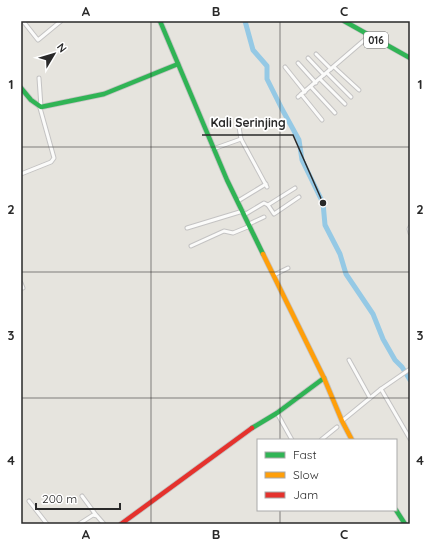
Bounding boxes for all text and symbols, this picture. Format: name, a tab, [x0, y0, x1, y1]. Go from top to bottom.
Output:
text: A	[82, 3, 91, 19]
text: B	[212, 3, 220, 19]
text: C	[340, 3, 348, 19]
road number: 016	[364, 32, 388, 48]
north arrow	[34, 34, 74, 74]
text: N	[54, 40, 70, 55]
text: 1	[8, 76, 14, 92]
text: 1	[417, 76, 423, 92]
callout: Kali Serinjing	[202, 111, 293, 135]
text: Kali Serinjing	[210, 115, 286, 130]
text: 2	[7, 201, 15, 217]
text: 2	[416, 201, 424, 217]
text: 3	[8, 327, 15, 343]
text: 3	[417, 327, 424, 343]
legend	[257, 439, 397, 511]
text: Fast	[293, 447, 317, 462]
text: 4	[7, 452, 15, 468]
text: 4	[416, 452, 424, 468]
text: Slow	[293, 467, 319, 482]
scale bar	[36, 485, 120, 511]
text: Jam	[293, 487, 318, 502]
text: 200 m	[42, 491, 77, 506]
text: A	[82, 526, 91, 542]
text: B	[212, 526, 220, 542]
text: C	[340, 526, 348, 542]

